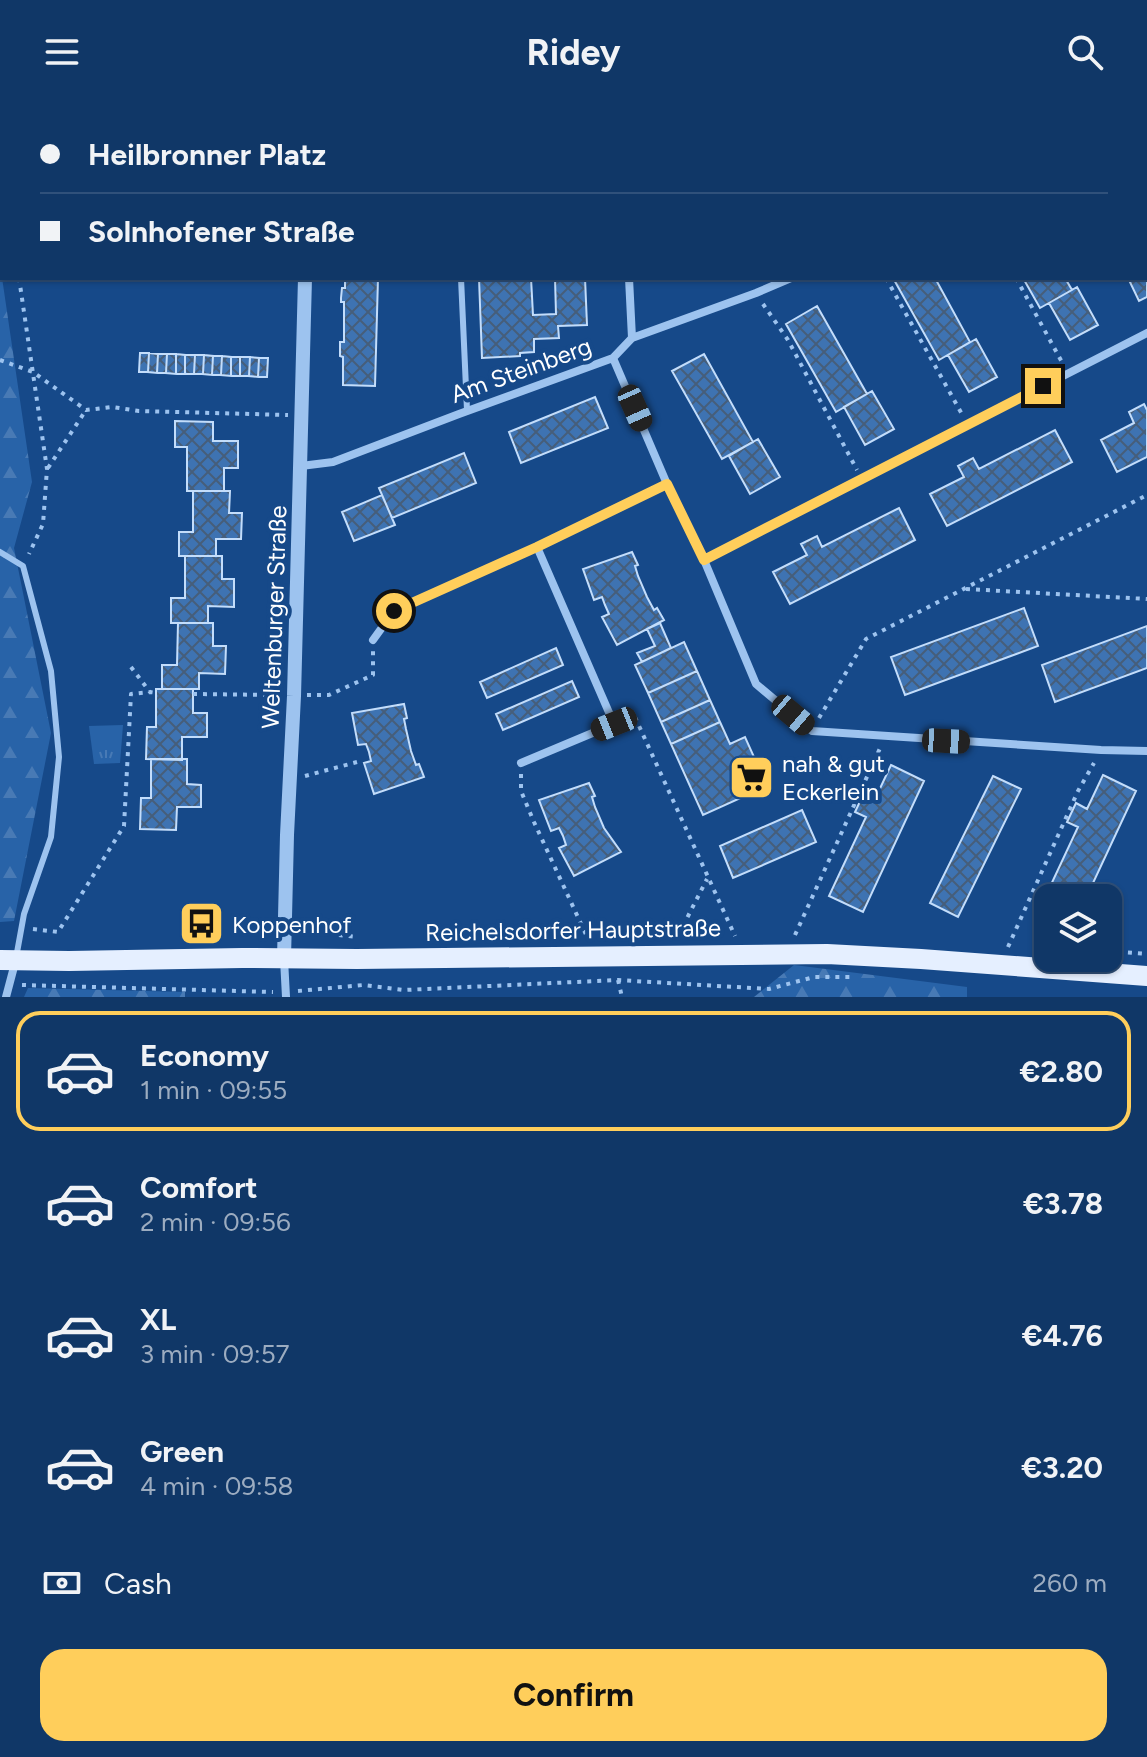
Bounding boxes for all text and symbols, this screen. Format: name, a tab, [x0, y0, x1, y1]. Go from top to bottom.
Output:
icon: menu	[40, 30, 84, 74]
icon: search	[1063, 30, 1107, 74]
text: Ridey	[527, 31, 620, 74]
text: Heilbronner Platz	[88, 136, 326, 173]
text: Solnhofener Straße	[88, 213, 355, 250]
street label: Am Steinberg	[447, 331, 595, 409]
route end	[1025, 368, 1061, 404]
car	[614, 381, 656, 435]
street label: Weltenburger Straße	[256, 505, 292, 729]
route start	[376, 593, 412, 629]
car	[767, 690, 819, 740]
car	[587, 704, 641, 744]
car	[921, 728, 971, 754]
place label: nah & gut Eckerlein	[782, 749, 885, 806]
supermarket icon: nah & gut Eckerlein	[727, 753, 775, 801]
map controls	[1034, 884, 1122, 972]
button: layers	[1034, 884, 1122, 972]
bus stop icon: Koppenhof	[177, 900, 225, 948]
place label: Koppenhof	[232, 910, 352, 939]
street label: Reichelsdorfer Hauptstraße	[425, 913, 721, 947]
icon: car	[44, 1035, 116, 1107]
text: Economy	[140, 1037, 269, 1074]
text: €2.80	[1020, 1053, 1103, 1090]
text: 1 min · 09:55	[140, 1074, 287, 1106]
icon: car	[44, 1167, 116, 1239]
text: Comfort	[140, 1169, 258, 1206]
text: €3.78	[1023, 1185, 1103, 1222]
text: 2 min · 09:56	[140, 1206, 291, 1238]
icon: car	[44, 1299, 116, 1371]
text: XL	[140, 1301, 176, 1338]
text: €4.76	[1022, 1317, 1103, 1354]
text: 3 min · 09:57	[140, 1338, 290, 1370]
icon: car	[44, 1431, 116, 1503]
text: Green	[140, 1433, 224, 1470]
text: €3.20	[1021, 1449, 1103, 1486]
text: 4 min · 09:58	[140, 1470, 294, 1502]
icon: cash	[40, 1561, 84, 1605]
text: Cash	[104, 1565, 172, 1602]
text: 260 m	[1033, 1567, 1107, 1599]
button: Confirm	[40, 1649, 1107, 1741]

